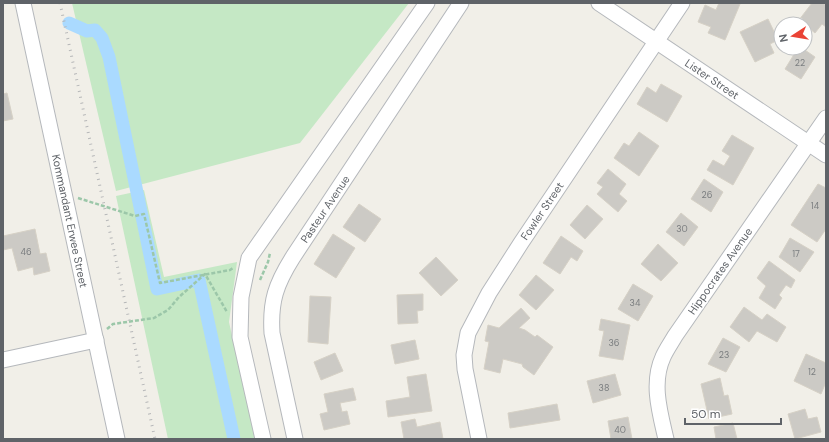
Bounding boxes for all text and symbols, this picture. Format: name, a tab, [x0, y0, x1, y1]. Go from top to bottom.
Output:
north arrow	[773, 16, 813, 56]
text: N	[776, 33, 791, 43]
street label: Lister Street	[682, 56, 742, 102]
house number: 22	[795, 57, 805, 69]
street label: Kommandant Erwee Street	[49, 153, 91, 289]
street label: Pasteur Avenue	[297, 173, 353, 245]
street label: Fowler Street	[517, 179, 567, 243]
house number: 26	[702, 189, 713, 201]
house number: 14	[811, 200, 820, 212]
house number: 30	[676, 223, 688, 235]
street label: Hippocrates Avenue	[685, 225, 755, 317]
house number: 46	[20, 246, 32, 258]
house number: 17	[792, 248, 800, 260]
house number: 34	[630, 297, 641, 309]
house number: 36	[609, 337, 620, 349]
house number: 23	[719, 349, 729, 361]
house number: 12	[808, 366, 816, 378]
house number: 38	[599, 382, 609, 394]
scale bar	[685, 400, 781, 426]
text: 50 m	[691, 406, 720, 422]
house number: 40	[614, 424, 626, 436]

